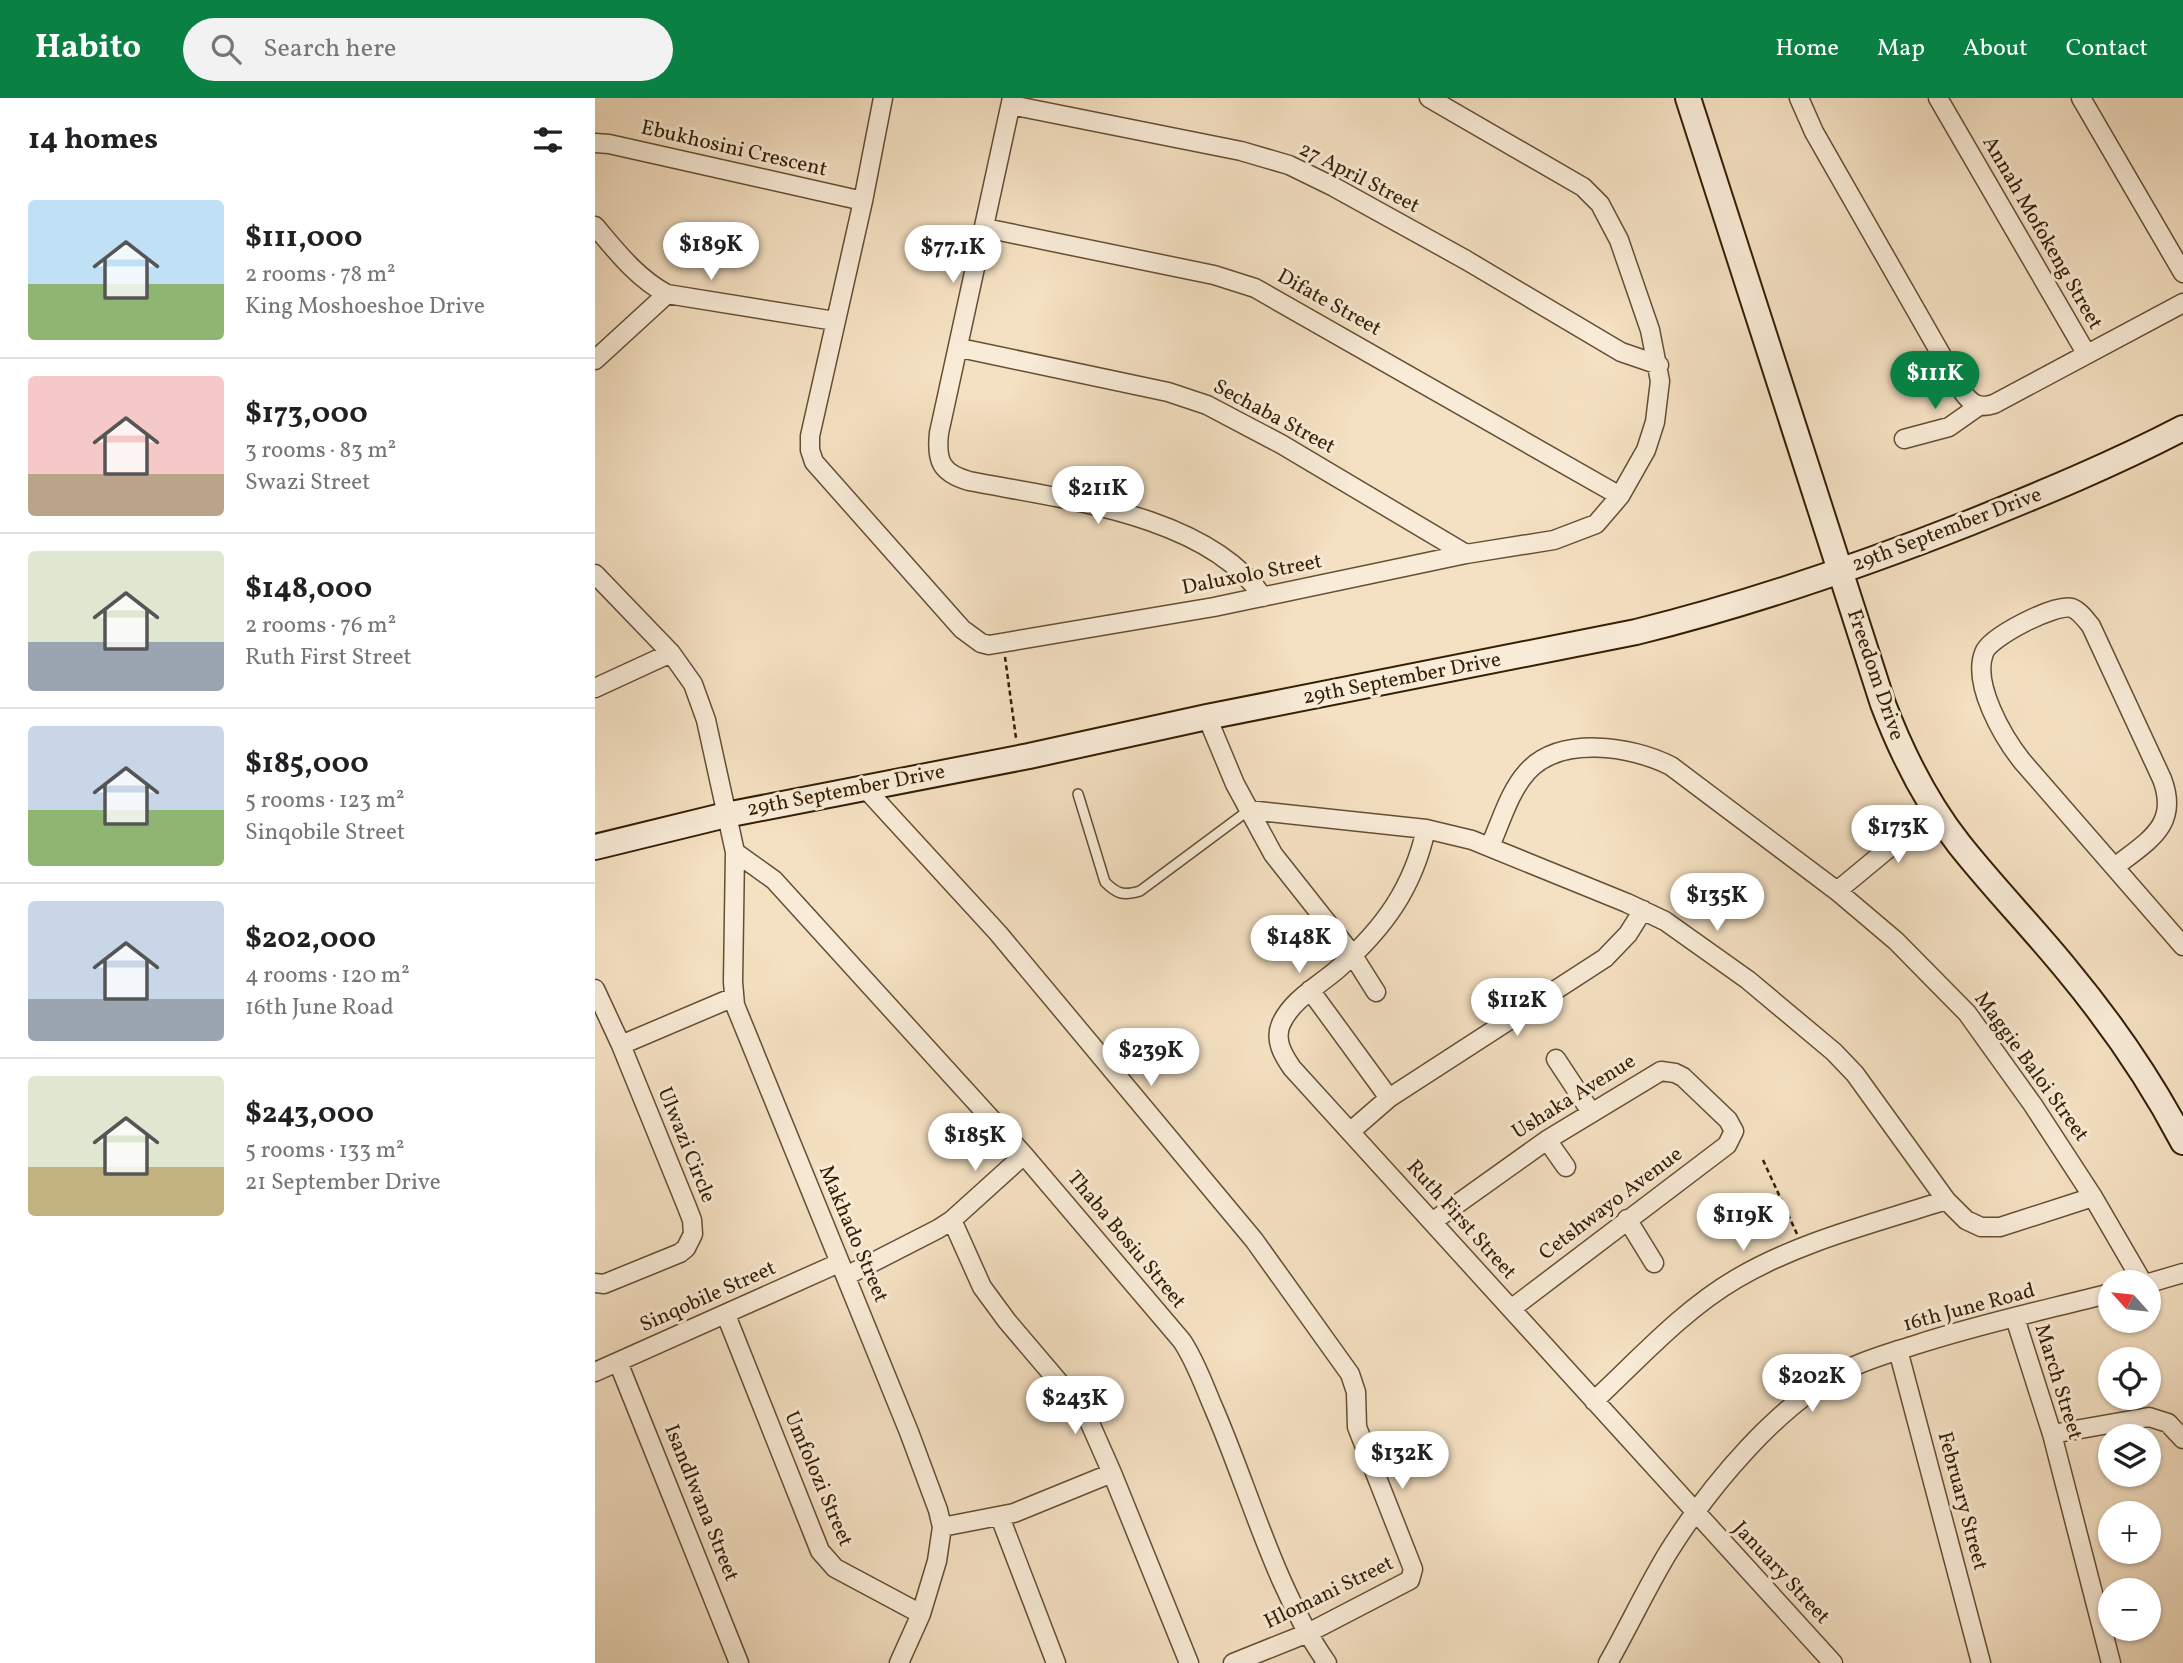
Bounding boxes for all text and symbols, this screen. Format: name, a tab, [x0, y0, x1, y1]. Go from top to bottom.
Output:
search box	[183, 18, 673, 81]
text: Habito	[35, 26, 141, 72]
icon: search	[207, 30, 245, 68]
text: Search here	[263, 31, 396, 67]
text: Home	[1775, 32, 1839, 66]
text: Map	[1877, 32, 1925, 66]
text: About	[1963, 32, 2028, 66]
text: Contact	[2066, 32, 2148, 66]
street label: Ebukhosini Crescent	[638, 113, 830, 185]
text: 14 homes	[28, 119, 158, 161]
icon: filters	[529, 121, 567, 159]
street label: Annah Mofokeng Street	[1975, 131, 2109, 335]
street label: 27 April Street	[1294, 135, 1424, 221]
text: $111,000	[245, 217, 363, 259]
pin: $189K	[662, 222, 760, 282]
pin: $77.1K	[896, 226, 1010, 285]
icon: home	[84, 228, 168, 312]
text: $189K	[679, 229, 743, 261]
text: $77.1K	[921, 232, 985, 264]
text: 2 rooms · 78 m²	[245, 259, 396, 291]
street label: Difate Street	[1272, 262, 1386, 344]
text: King Moshoeshoe Drive	[245, 291, 485, 323]
pin: $111K	[1886, 352, 1984, 411]
text: $111K	[1906, 358, 1964, 390]
street label: Sechaba Street	[1208, 373, 1340, 461]
text: $173,000	[245, 393, 368, 435]
icon: home	[84, 404, 168, 488]
text: 3 rooms · 83 m²	[245, 435, 396, 467]
pin: $211K	[1049, 466, 1147, 526]
text: Swazi Street	[245, 467, 370, 499]
text: $211K	[1068, 473, 1128, 505]
street label: 29th September Drive	[1848, 480, 2046, 580]
street label: Daluxolo Street	[1179, 547, 1325, 603]
text: $148,000	[245, 568, 372, 610]
icon: home	[84, 579, 168, 663]
street label: Freedom Drive	[1839, 606, 1911, 744]
text: 2 rooms · 76 m²	[245, 610, 396, 642]
text: Ruth First Street	[245, 642, 412, 674]
street label: 29th September Drive	[1301, 646, 1503, 712]
text: $185,000	[245, 743, 369, 785]
icon: home	[84, 754, 168, 838]
street label: 29th September Drive	[745, 758, 947, 824]
text: 5 rooms · 123 m²	[245, 785, 405, 817]
pin: $173K	[1849, 806, 1947, 865]
text: $173K	[1867, 812, 1929, 844]
text: Sinqobile Street	[245, 817, 405, 849]
pin: $135K	[1668, 874, 1766, 933]
text: $135K	[1686, 880, 1748, 912]
pin: $148K	[1250, 916, 1348, 975]
text: $202,000	[245, 918, 376, 960]
text: $148K	[1267, 922, 1332, 954]
icon: home	[84, 929, 168, 1013]
text: 4 rooms · 120 m²	[245, 960, 410, 992]
pin: $112K	[1468, 978, 1566, 1038]
text: $112K	[1487, 985, 1547, 1017]
street label: Maggie Baloi Street	[1967, 986, 2095, 1148]
text: 16th June Road	[245, 992, 394, 1024]
pin: $239K	[1102, 1028, 1200, 1088]
text: $239K	[1118, 1035, 1184, 1067]
street label: Ushaka Avenue	[1507, 1047, 1641, 1147]
street label: Ulwazi Circle	[650, 1083, 722, 1207]
text: $243,000	[245, 1093, 374, 1135]
icon: home	[84, 1104, 168, 1188]
pin: $185K	[926, 1114, 1024, 1173]
text: $185K	[944, 1120, 1006, 1152]
text: 5 rooms · 133 m²	[245, 1135, 405, 1167]
street label: Cetshwayo Avenue	[1533, 1140, 1689, 1268]
street label: Ruth First Street	[1399, 1154, 1523, 1286]
street label: Makhado Street	[811, 1161, 895, 1307]
street label: Thaba Bosiu Street	[1060, 1165, 1192, 1315]
text: 21 September Drive	[245, 1167, 441, 1199]
pin: $119K	[1694, 1194, 1792, 1253]
text: $119K	[1713, 1200, 1773, 1232]
street label: Sinqobile Street	[635, 1254, 781, 1340]
north arrow	[2098, 1270, 2161, 1334]
map controls	[2098, 1270, 2161, 1641]
street label: 16th June Road	[1900, 1276, 2038, 1340]
street label: March Street	[2027, 1321, 2089, 1443]
button: locate	[2098, 1347, 2161, 1410]
pin: $202K	[1763, 1354, 1861, 1414]
text: $202K	[1778, 1361, 1846, 1393]
pin: $243K	[1026, 1376, 1124, 1436]
text: $243K	[1042, 1383, 1108, 1415]
street label: Umfolozi Street	[776, 1407, 860, 1551]
street label: Isandlwana Street	[656, 1420, 746, 1586]
button: layers	[2098, 1424, 2161, 1487]
street label: February Street	[1930, 1429, 1994, 1573]
pin: $132K	[1353, 1432, 1451, 1491]
text: $132K	[1371, 1438, 1433, 1470]
button: +	[2098, 1501, 2161, 1564]
street label: January Street	[1726, 1515, 1836, 1631]
street label: Hlomani Street	[1260, 1549, 1398, 1637]
button: −	[2098, 1578, 2161, 1641]

